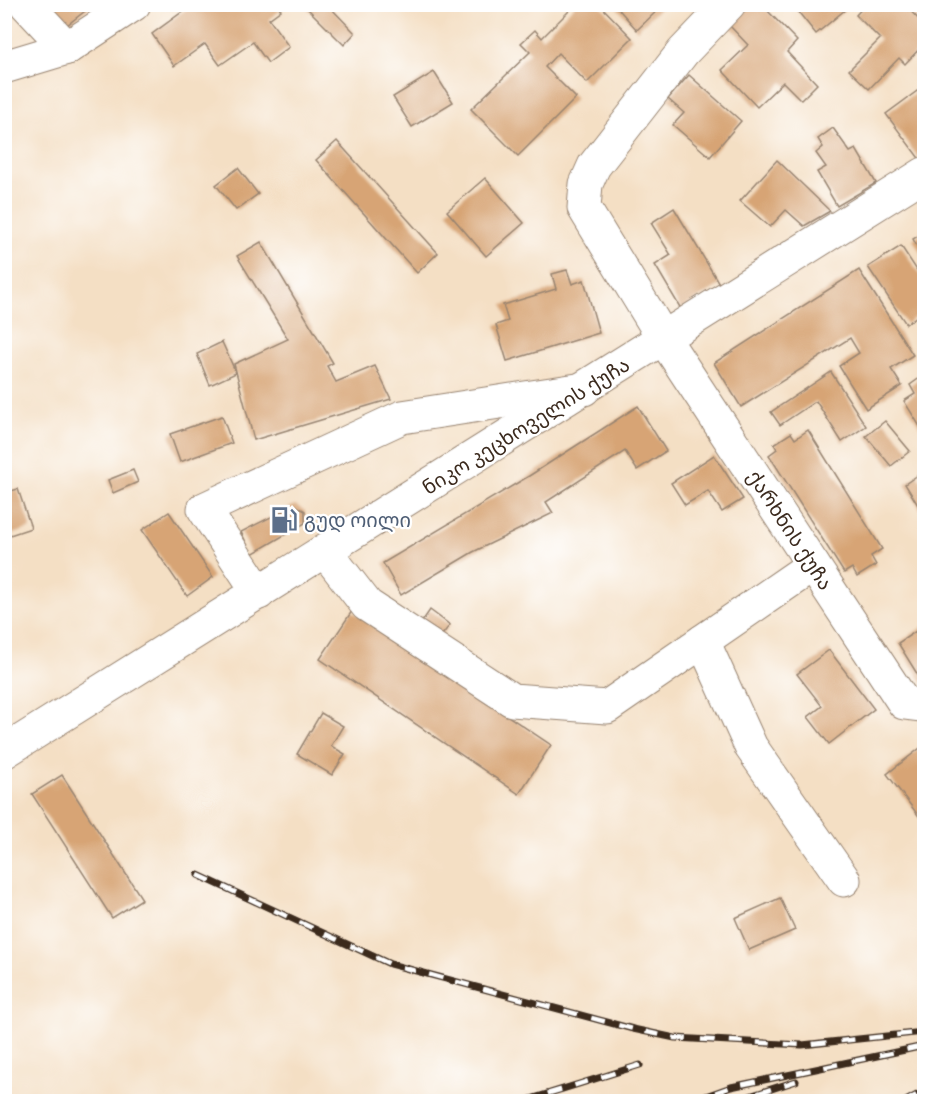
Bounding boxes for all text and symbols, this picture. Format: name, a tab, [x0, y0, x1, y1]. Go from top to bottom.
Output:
street label: ნიკო კეცხოველის ქუჩა	[417, 351, 635, 501]
street label: ქარხნის ქუჩა	[742, 465, 839, 595]
fuel station icon: გუდ ოილი	[269, 505, 299, 535]
place label: გუდ ოილი	[304, 506, 411, 533]

